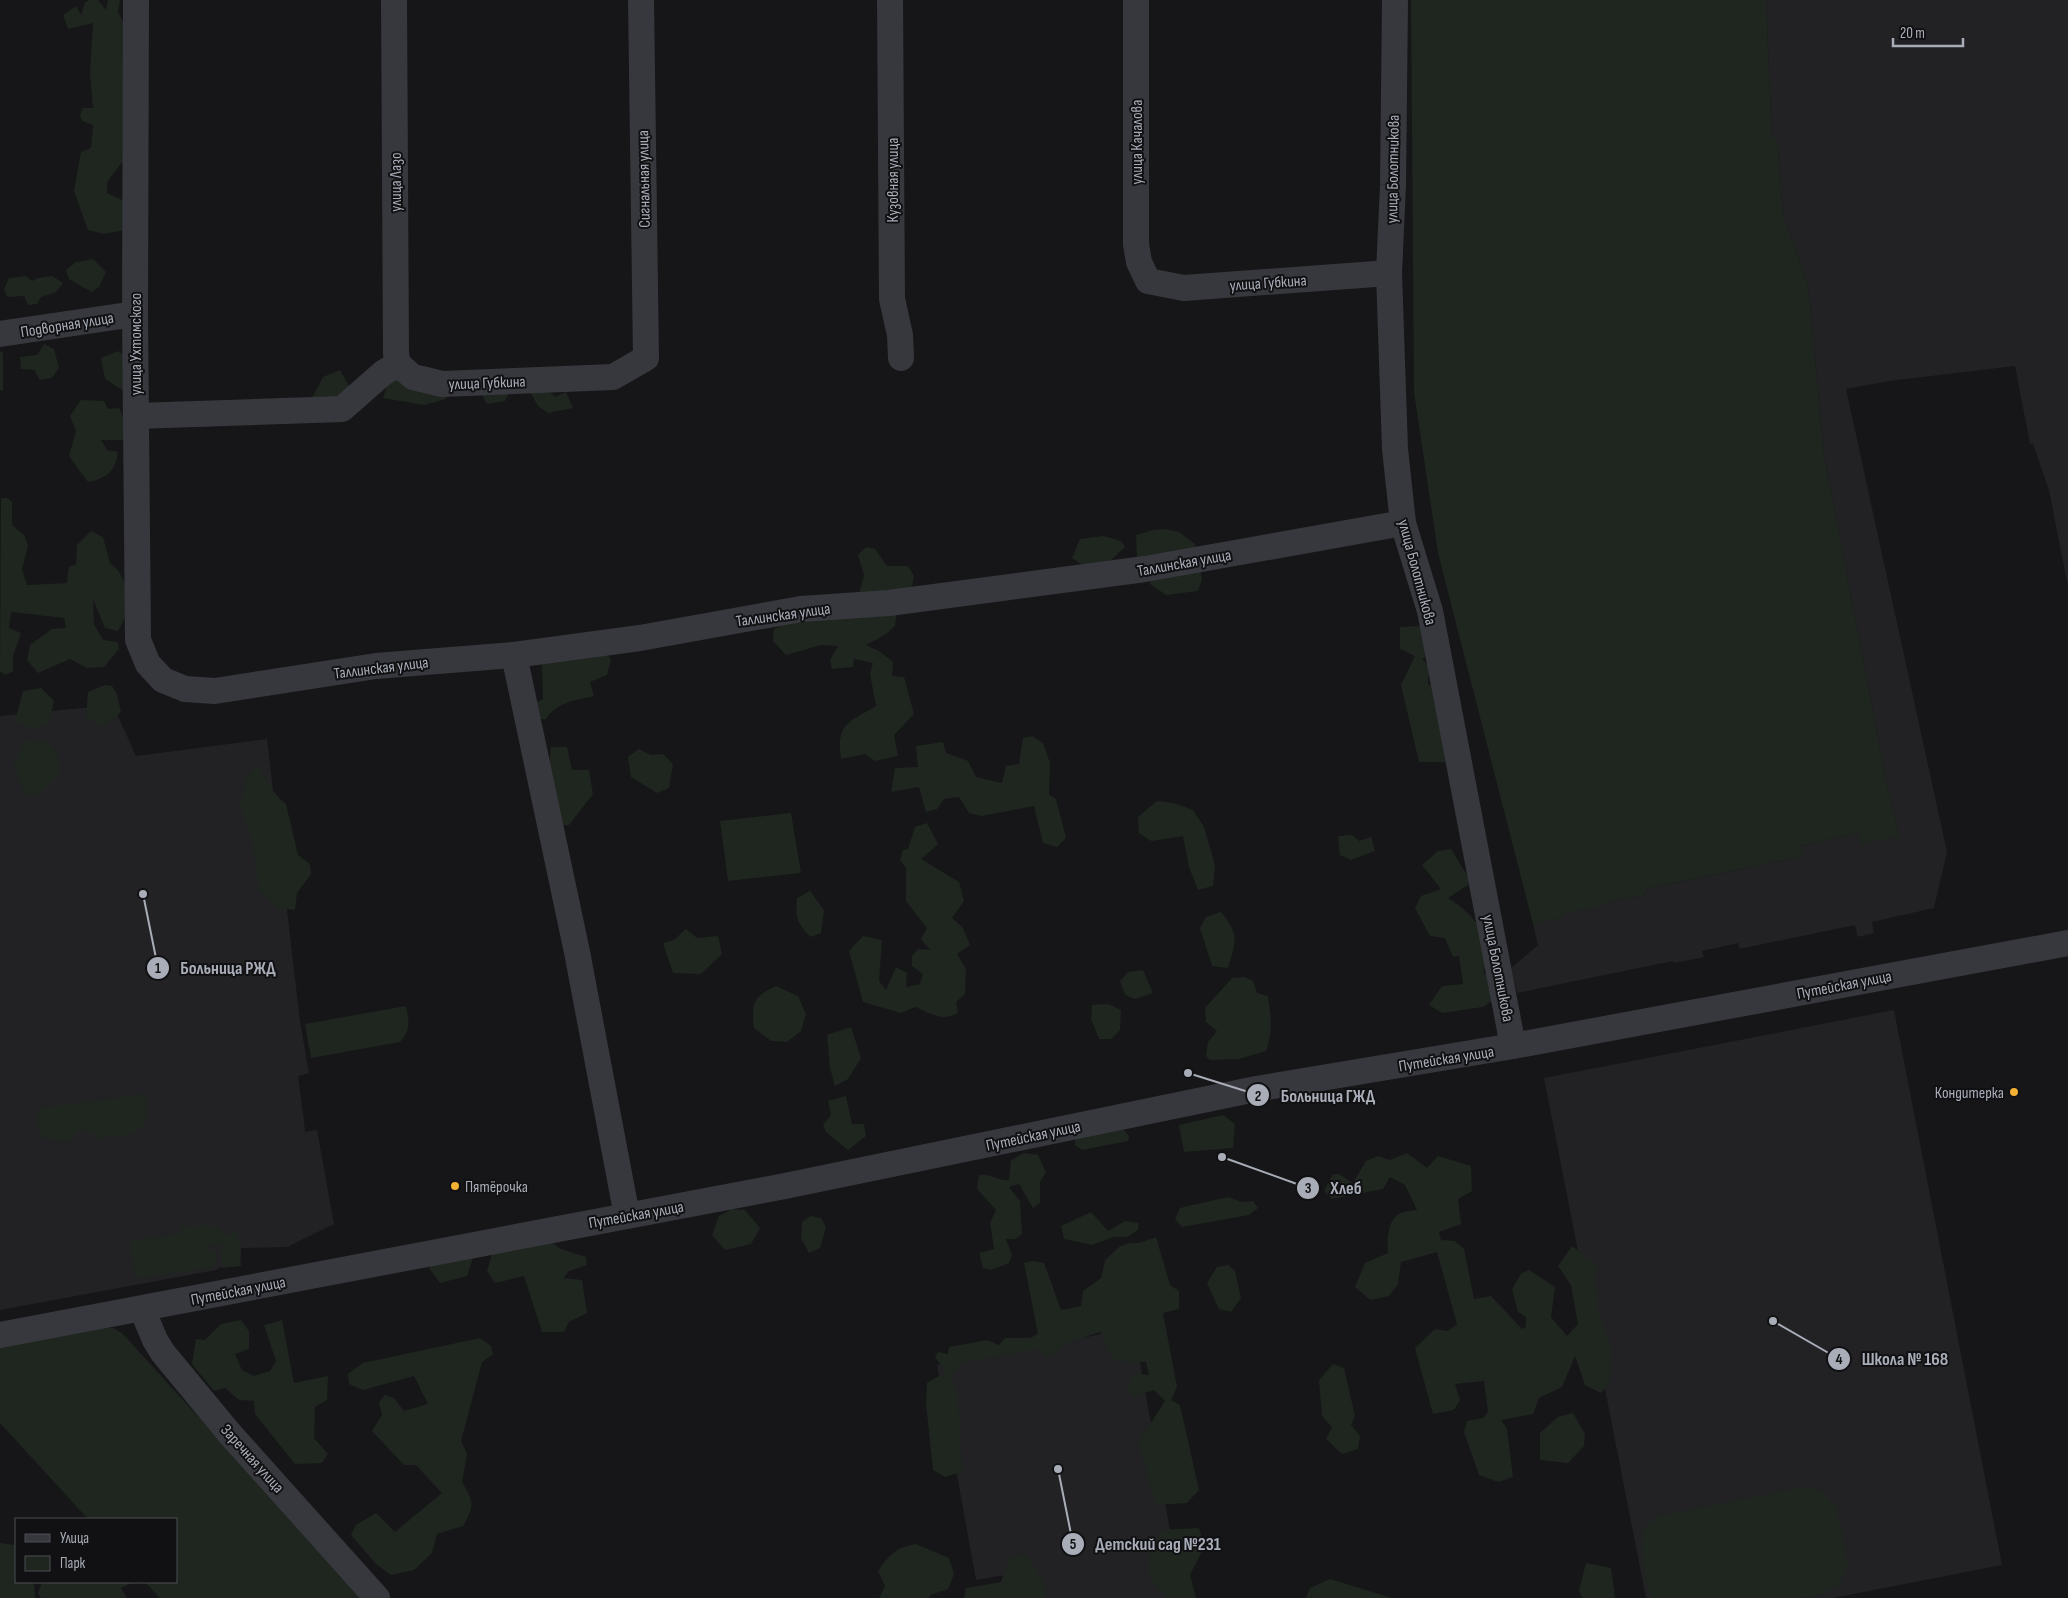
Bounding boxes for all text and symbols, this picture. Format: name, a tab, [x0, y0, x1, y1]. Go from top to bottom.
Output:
scale bar	[1893, 15, 1963, 47]
text: 20 m	[1900, 24, 1925, 43]
street label: улица Качалова	[1128, 100, 1147, 184]
street label: улица Болотникова	[1383, 115, 1404, 224]
street label: Сигнальная улица	[634, 130, 655, 228]
street label: Кузовная улица	[884, 138, 903, 222]
street label: улица Лазо	[387, 152, 406, 212]
street label: улица Губкина	[1229, 271, 1307, 296]
street label: улица Ухтомского	[127, 293, 146, 395]
street label: Подворная улица	[19, 309, 115, 342]
street label: улица Губкина	[448, 373, 526, 394]
street label: улица Болотникова	[1393, 517, 1440, 627]
street label: Таллинская улица	[1136, 546, 1233, 581]
street label: Таллинская улица	[735, 599, 832, 632]
street label: Таллинская улица	[333, 653, 429, 684]
street label: улица Болотникова	[1478, 913, 1517, 1023]
callout: Больница РЖД	[146, 951, 286, 984]
text: Больница РЖД	[180, 958, 276, 979]
text: 1	[155, 959, 161, 978]
street label: Путейская улица	[1795, 967, 1893, 1004]
street label: Путейская улица	[1397, 1043, 1495, 1076]
callout: Больница ГЖД	[1246, 1079, 1385, 1112]
place label: Кондитерка	[1935, 1084, 2004, 1103]
text: Больница ГЖД	[1281, 1086, 1376, 1107]
marker: Кондитерка	[2008, 1086, 2020, 1098]
text: 2	[1255, 1087, 1261, 1106]
street label: Путейская улица	[984, 1117, 1082, 1156]
callout: Хлеб	[1296, 1171, 1372, 1204]
place label: Пятёрочка	[465, 1178, 528, 1197]
text: Хлеб	[1329, 1178, 1362, 1199]
text: 3	[1305, 1179, 1312, 1198]
marker: Пятёрочка	[449, 1180, 461, 1192]
street label: Путейская улица	[587, 1198, 685, 1233]
street label: Путейская улица	[189, 1273, 287, 1310]
callout: Школа № 168	[1827, 1343, 1958, 1376]
text: Школа № 168	[1862, 1349, 1948, 1370]
text: 4	[1836, 1350, 1843, 1369]
street label: Заречная улица	[216, 1421, 288, 1497]
legend	[15, 1518, 178, 1583]
callout: Детский сад №231	[1060, 1528, 1231, 1561]
text: Улица	[60, 1529, 89, 1548]
text: Детский сад №231	[1095, 1534, 1221, 1555]
text: 5	[1070, 1535, 1077, 1554]
text: Парк	[60, 1554, 86, 1573]

